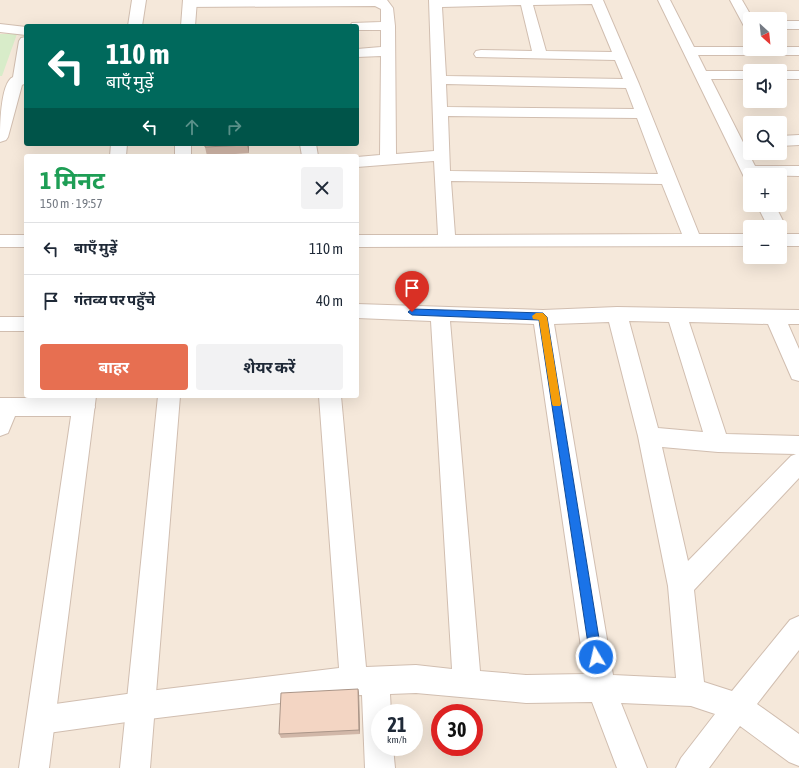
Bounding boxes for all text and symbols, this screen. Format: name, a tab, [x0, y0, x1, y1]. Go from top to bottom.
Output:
north arrow	[743, 12, 787, 56]
map controls	[743, 12, 787, 264]
text: 110 m	[106, 38, 169, 70]
icon: left	[40, 40, 92, 92]
button: sound	[743, 64, 787, 108]
text: बाएँ मुड़ें	[106, 71, 154, 92]
icon: left	[139, 116, 161, 138]
icon: ahead	[181, 116, 203, 138]
icon: right	[223, 116, 245, 138]
button: search	[743, 116, 787, 160]
text: 1 मिनट	[40, 167, 105, 194]
button: close	[301, 167, 343, 209]
button: +	[743, 168, 787, 212]
text: 150 m · 19:57	[40, 196, 103, 211]
button: −	[743, 220, 787, 264]
icon: left	[40, 238, 62, 260]
text: बाएँ मुड़ें	[74, 239, 117, 256]
text: 110 m	[309, 240, 343, 257]
pin	[395, 271, 429, 312]
icon: arrive	[401, 277, 423, 299]
icon: arrive	[40, 290, 62, 312]
text: गंतव्य पर पहुँचे	[74, 291, 155, 308]
text: 40 m	[316, 292, 343, 309]
button: बाहर	[40, 344, 188, 390]
button: शेयर करें	[196, 344, 343, 390]
position arrow	[575, 636, 617, 678]
speed limit sign: 30	[431, 704, 483, 756]
text: 21	[388, 713, 406, 736]
text: km/h	[387, 734, 407, 745]

